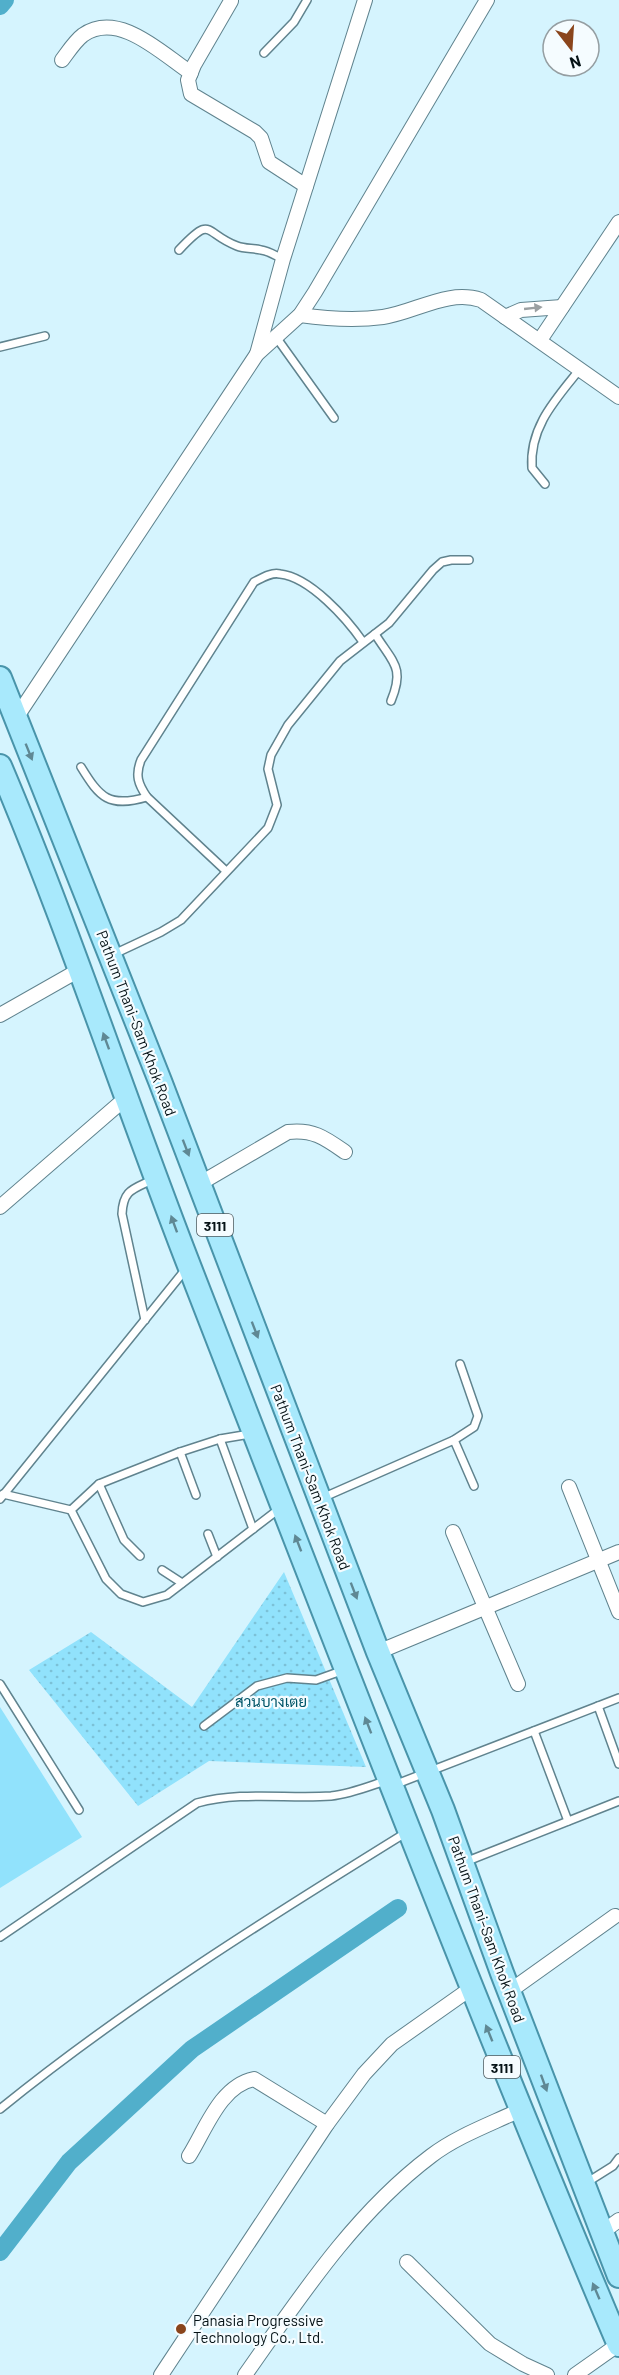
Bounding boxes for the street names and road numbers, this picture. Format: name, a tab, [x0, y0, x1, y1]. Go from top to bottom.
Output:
street label: Pathum Thani–Sam Khok Road	[93, 928, 181, 1118]
road number: 3111	[197, 1214, 233, 1236]
street label: Pathum Thani–Sam Khok Road	[267, 1382, 355, 1572]
street label: Pathum Thani–Sam Khok Road	[445, 1833, 529, 2025]
road number: 3111	[484, 2056, 520, 2078]

